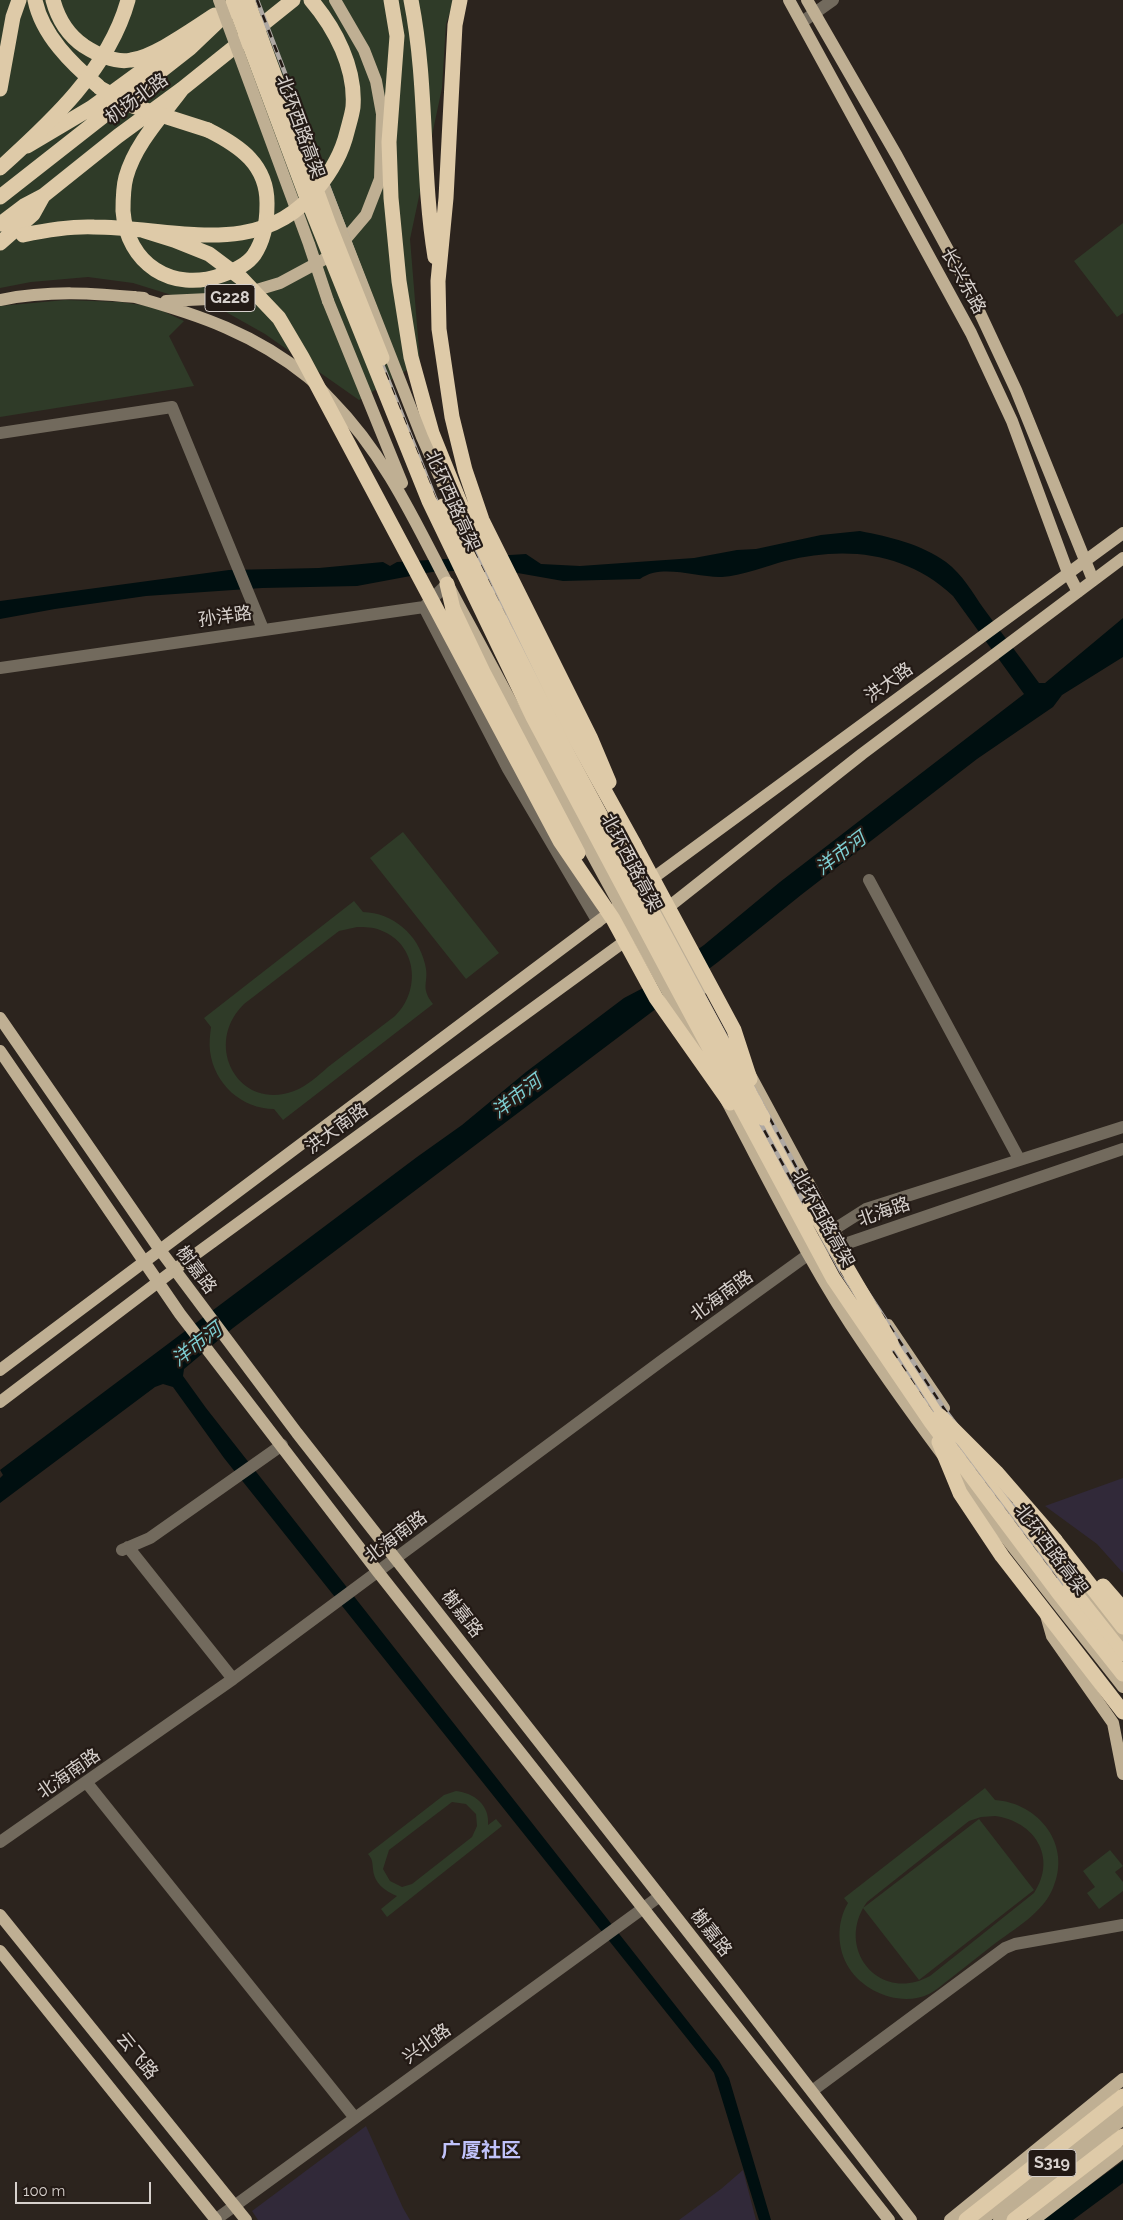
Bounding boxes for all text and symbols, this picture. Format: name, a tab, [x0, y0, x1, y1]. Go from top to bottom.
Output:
street label: 机场北路	[102, 69, 172, 129]
street label: 北环西路高架	[271, 73, 329, 181]
street label: 长兴东路	[936, 244, 990, 318]
road number: G228	[205, 284, 255, 312]
street label: 北环西路高架	[420, 447, 484, 555]
street label: 孙洋路	[197, 603, 253, 631]
street label: 洪大路	[861, 658, 917, 708]
street label: 北环西路高架	[596, 810, 666, 916]
water label: 洋市河	[811, 828, 871, 880]
water label: 洋市河	[488, 1070, 546, 1124]
street label: 洪大南路	[302, 1099, 372, 1159]
street label: 北环西路高架	[787, 1167, 859, 1271]
street label: 北海路	[855, 1193, 913, 1231]
street label: 榭嘉路	[171, 1242, 221, 1298]
street label: 北海南路	[687, 1266, 757, 1326]
water label: 洋市河	[168, 1318, 226, 1372]
street label: 北环西路高架	[1010, 1500, 1092, 1600]
street label: 北海南路	[361, 1507, 431, 1567]
street label: 榭嘉路	[437, 1586, 487, 1642]
street label: 北海南路	[33, 1745, 105, 1803]
street label: 榭嘉路	[686, 1905, 736, 1961]
street label: 兴北路	[399, 2019, 455, 2069]
street label: 云飞路	[112, 2028, 162, 2084]
district label: 广厦社区	[441, 2139, 521, 2163]
road number: S319	[1028, 2150, 1076, 2176]
scale bar	[18, 2172, 154, 2204]
text: 100 m	[23, 2182, 65, 2200]

